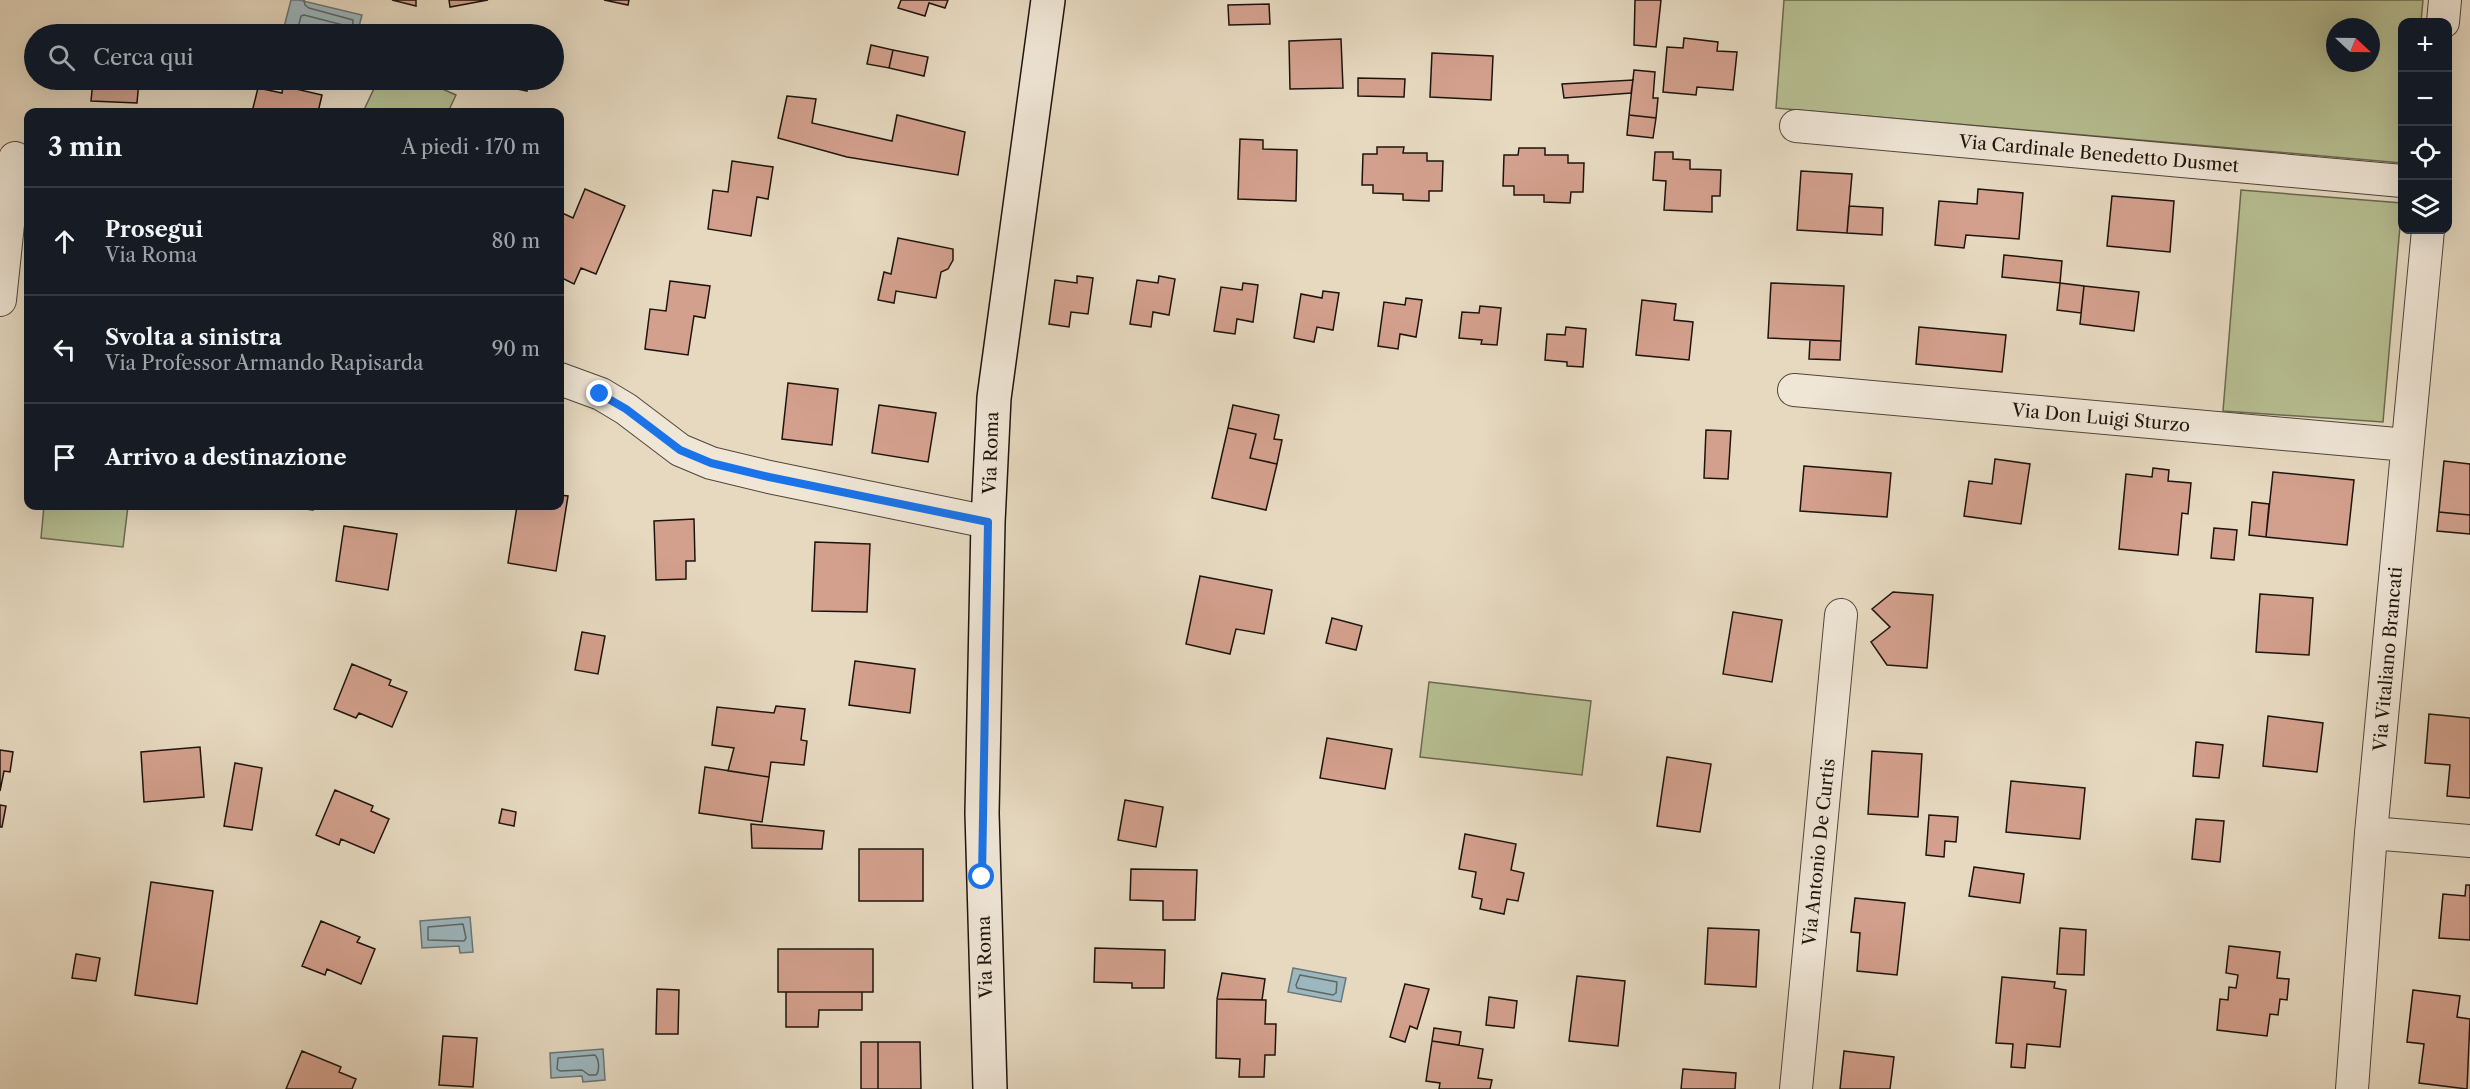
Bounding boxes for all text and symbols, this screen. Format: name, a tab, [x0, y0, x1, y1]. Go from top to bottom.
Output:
north arrow	[2326, 18, 2380, 72]
map controls	[2398, 18, 2452, 234]
button: +	[2398, 18, 2452, 72]
search box	[24, 24, 564, 90]
icon: search	[45, 41, 78, 74]
text: Cerca qui	[93, 44, 194, 71]
button: −	[2398, 72, 2452, 126]
button: locate	[2398, 126, 2452, 180]
text: 3 min	[48, 131, 122, 163]
street label: Via Cardinale Benedetto Dusmet	[1957, 131, 2241, 177]
text: A piedi · 170 m	[402, 135, 540, 159]
button: layers	[2398, 180, 2452, 234]
text: Prosegui	[105, 216, 203, 243]
icon: ahead	[48, 225, 81, 258]
text: 80 m	[492, 229, 540, 253]
text: Via Roma	[105, 243, 197, 267]
text: Svolta a sinistra	[105, 324, 282, 351]
icon: left	[48, 333, 81, 366]
text: 90 m	[492, 337, 540, 361]
text: Via Professor Armando Rapisarda	[105, 351, 424, 375]
route end	[586, 380, 612, 406]
street label: Via Don Luigi Sturzo	[2010, 399, 2191, 437]
street label: Via Roma	[979, 411, 1003, 496]
icon: arrive	[48, 441, 81, 474]
text: Arrivo a destinazione	[105, 444, 347, 471]
street label: Via Vitaliano Brancati	[2369, 565, 2407, 753]
street label: Via Antonio De Curtis	[1798, 757, 1840, 948]
route start	[968, 863, 994, 889]
street label: Via Roma	[973, 915, 997, 1000]

